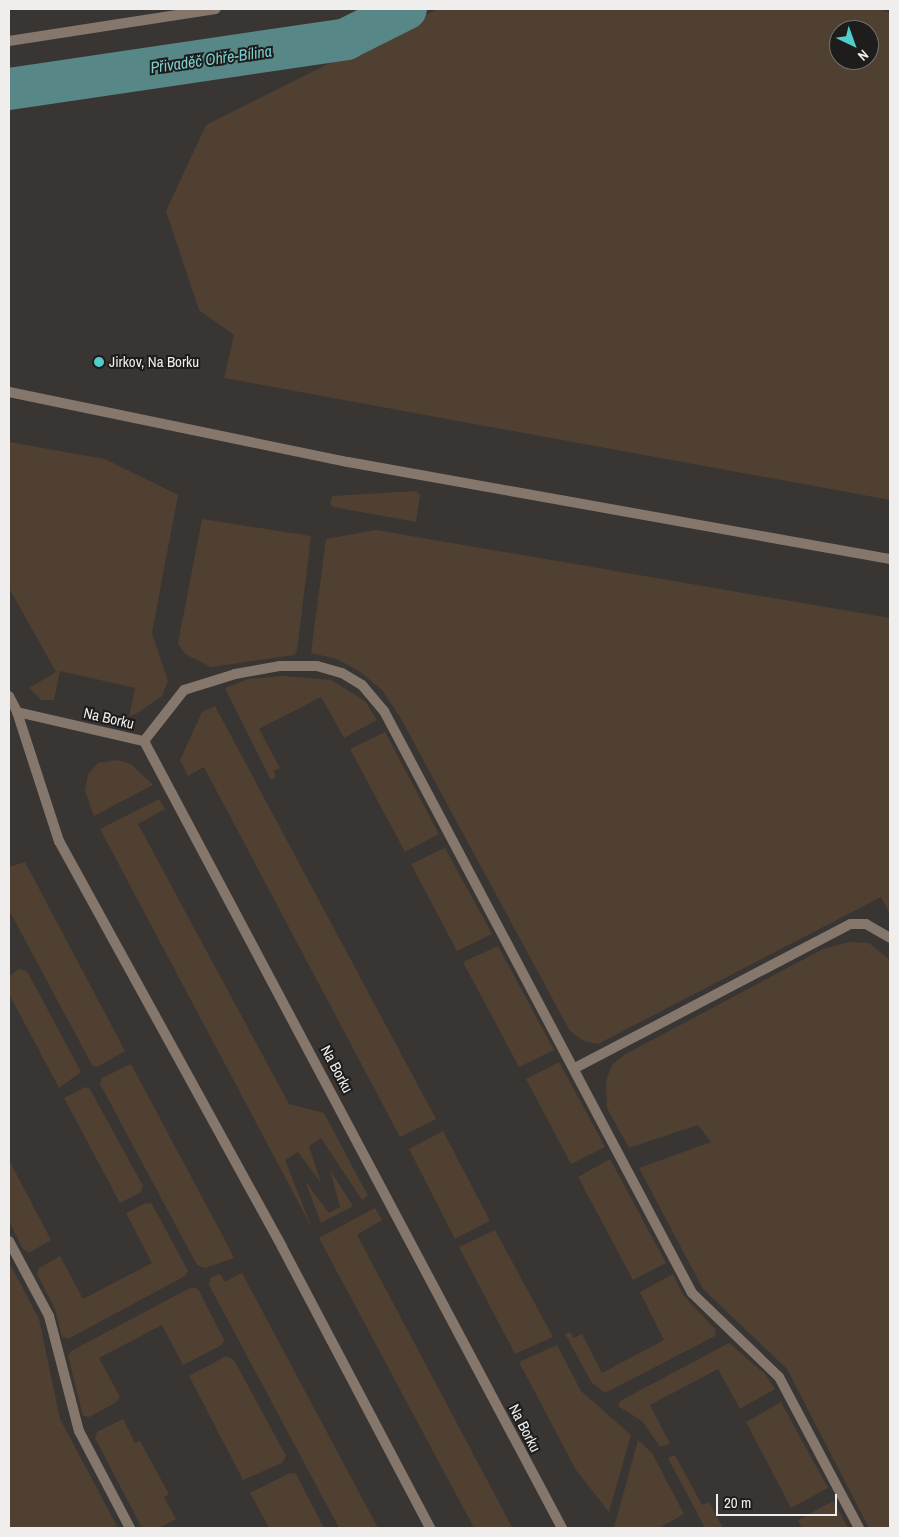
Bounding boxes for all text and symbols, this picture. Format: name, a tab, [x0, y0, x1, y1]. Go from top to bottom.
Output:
north arrow	[829, 20, 879, 70]
water label: Přivaděč Ohře-Bílina	[149, 41, 273, 77]
text: N	[854, 46, 872, 65]
place label: Jirkov, Na Borku	[109, 353, 199, 371]
marker: Jirkov, Na Borku	[93, 356, 105, 368]
street label: Na Borku	[82, 703, 136, 733]
street label: Na Borku	[317, 1042, 357, 1096]
street label: Na Borku	[505, 1401, 545, 1455]
scale bar	[719, 1484, 840, 1516]
text: 20 m	[724, 1492, 751, 1513]

